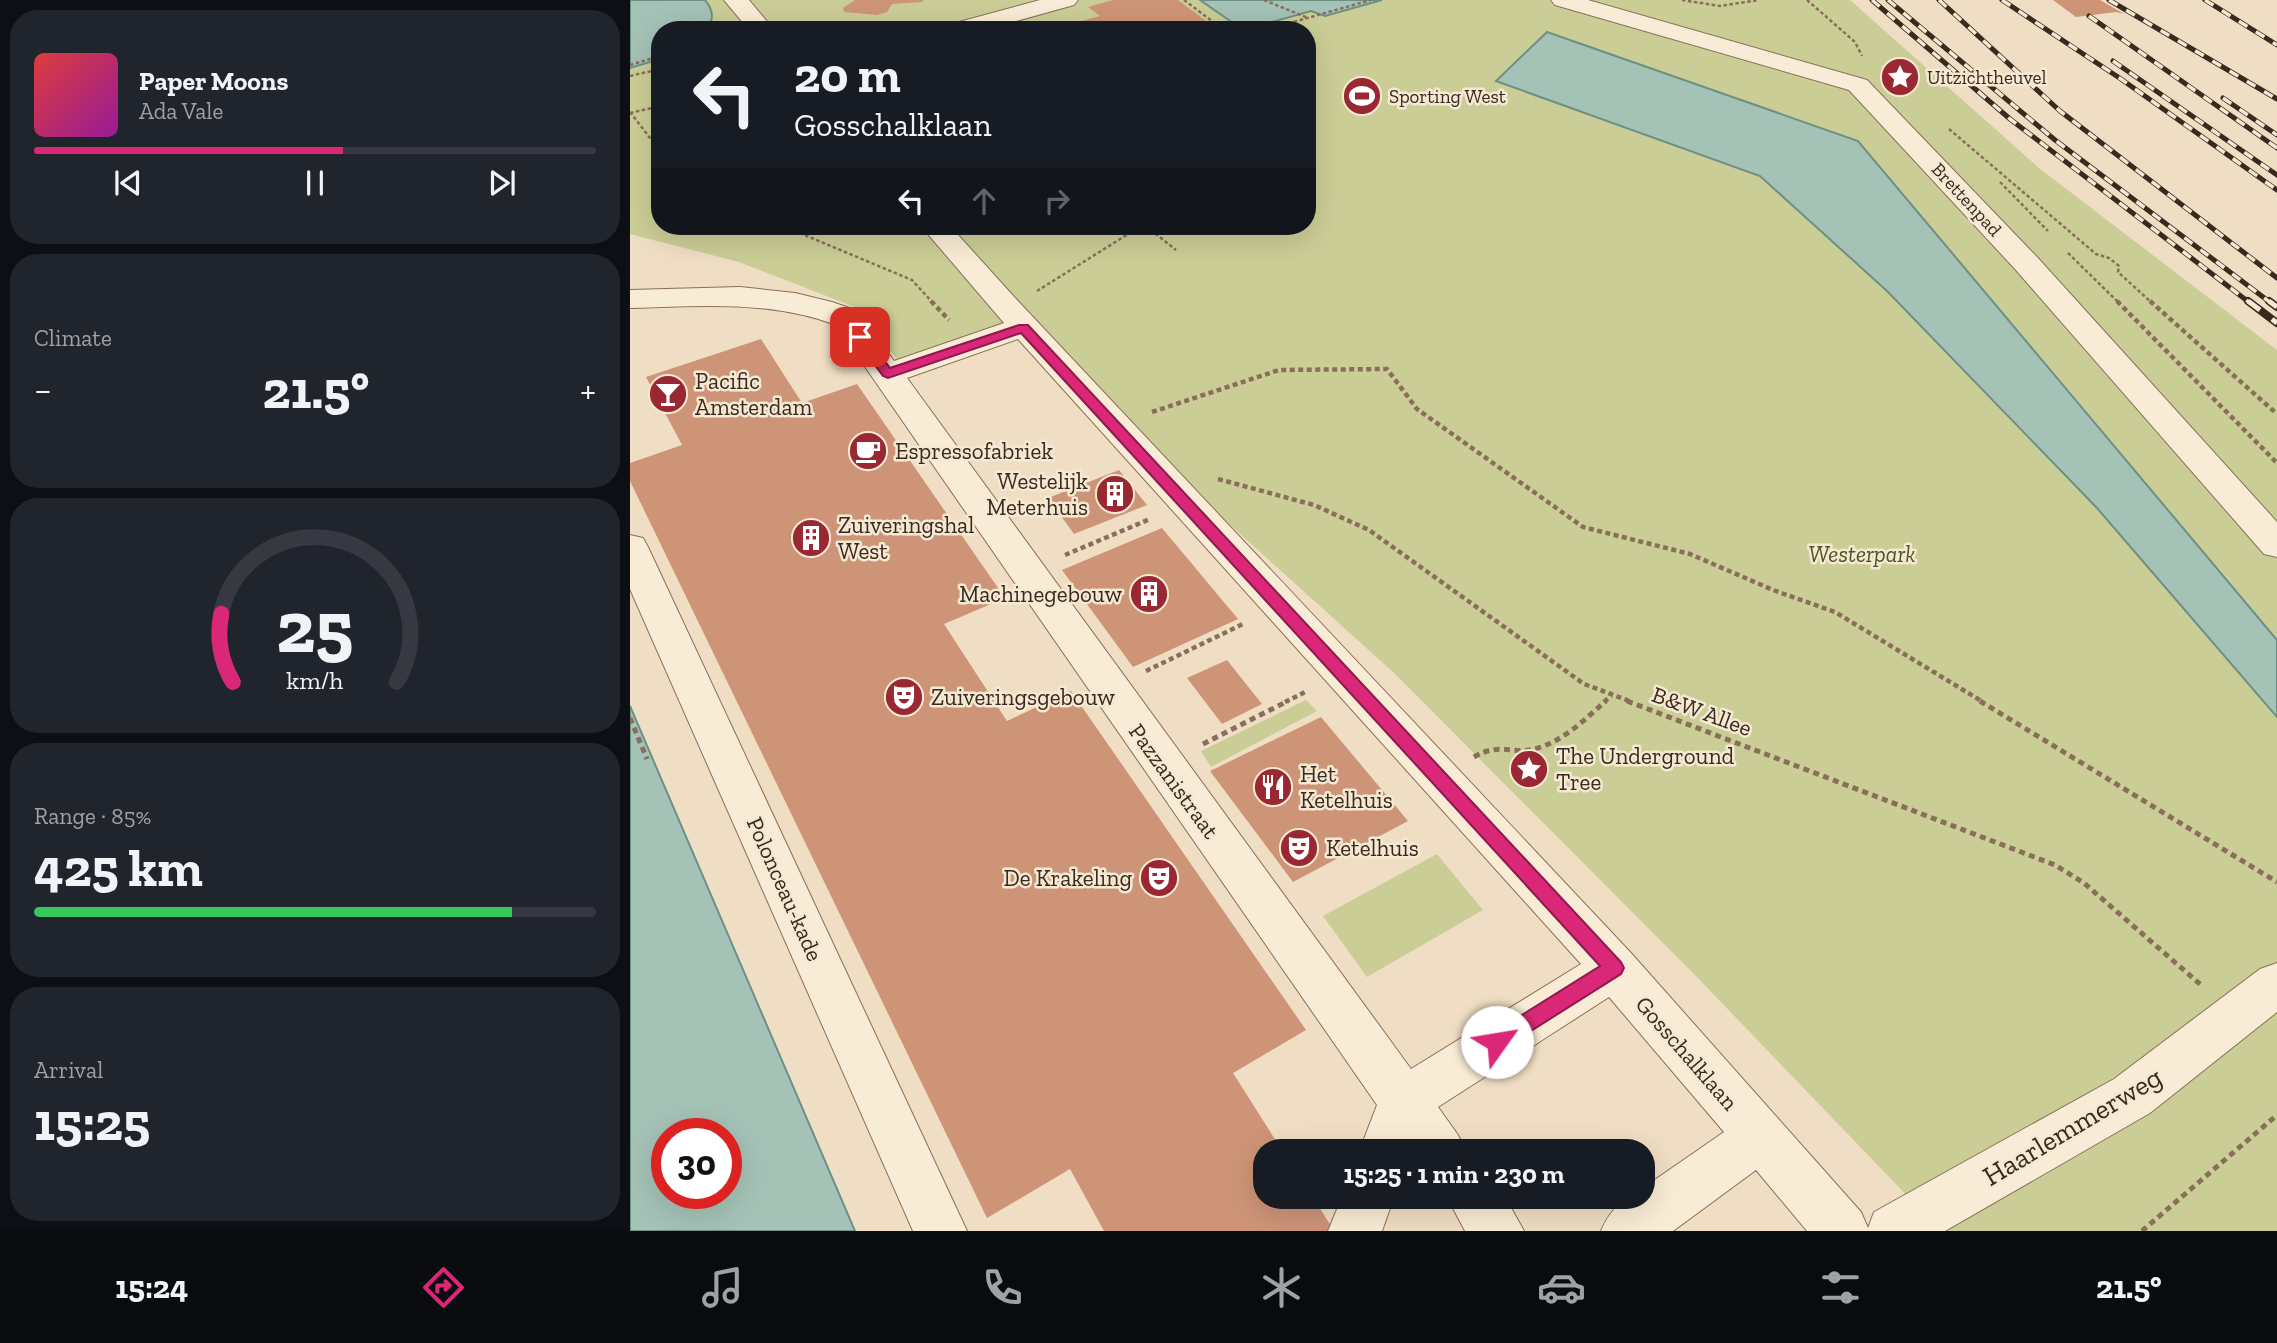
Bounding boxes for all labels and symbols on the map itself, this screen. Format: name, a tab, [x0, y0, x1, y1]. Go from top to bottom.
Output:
place icon: Uitzichtheuvel	[1879, 56, 1921, 98]
place label: Uitzichtheuvel	[1927, 66, 2047, 89]
sports icon: Sporting West	[1341, 75, 1383, 117]
place label: Sporting West	[1389, 85, 1506, 108]
street label: Brettenpad	[1927, 158, 2007, 241]
pin	[830, 307, 890, 367]
place label: Pacific Amsterdam	[695, 367, 813, 421]
bar icon: Pacific Amsterdam	[647, 373, 689, 415]
cafe icon: Espressofabriek	[847, 430, 889, 472]
place label: Espressofabriek	[895, 437, 1053, 465]
place label: Westelijk Meterhuis	[986, 467, 1088, 521]
building icon: Westelijk Meterhuis	[1094, 473, 1136, 515]
place label: Zuiveringshal West	[838, 511, 974, 565]
building icon: Zuiveringshal West	[790, 517, 832, 559]
park label: Westerpark	[1808, 540, 1916, 568]
building icon: Machinegebouw	[1128, 573, 1170, 615]
place label: Machinegebouw	[959, 580, 1122, 608]
theatre icon: Zuiveringsgebouw	[883, 676, 925, 718]
street label: B&W Allee	[1648, 680, 1756, 742]
place label: Zuiveringsgebouw	[931, 683, 1115, 711]
street label: Pazzanistraat	[1123, 718, 1225, 844]
place label: The Underground Tree	[1556, 742, 1735, 796]
place icon: The Underground Tree	[1508, 748, 1550, 790]
place label: Het Ketelhuis	[1300, 760, 1393, 814]
restaurant icon: Het Ketelhuis	[1252, 766, 1294, 808]
street label: Polonceau-kade	[741, 813, 829, 965]
theatre icon: Ketelhuis	[1278, 827, 1320, 869]
place label: Ketelhuis	[1326, 834, 1419, 862]
theatre icon: De Krakeling	[1138, 857, 1180, 899]
place label: De Krakeling	[1003, 864, 1132, 892]
street label: Gosschalklaan	[1630, 990, 1744, 1116]
position arrow	[1460, 1005, 1534, 1079]
street label: Haarlemmerweg	[1977, 1060, 2168, 1193]
speed limit sign: 30	[651, 1118, 742, 1209]

